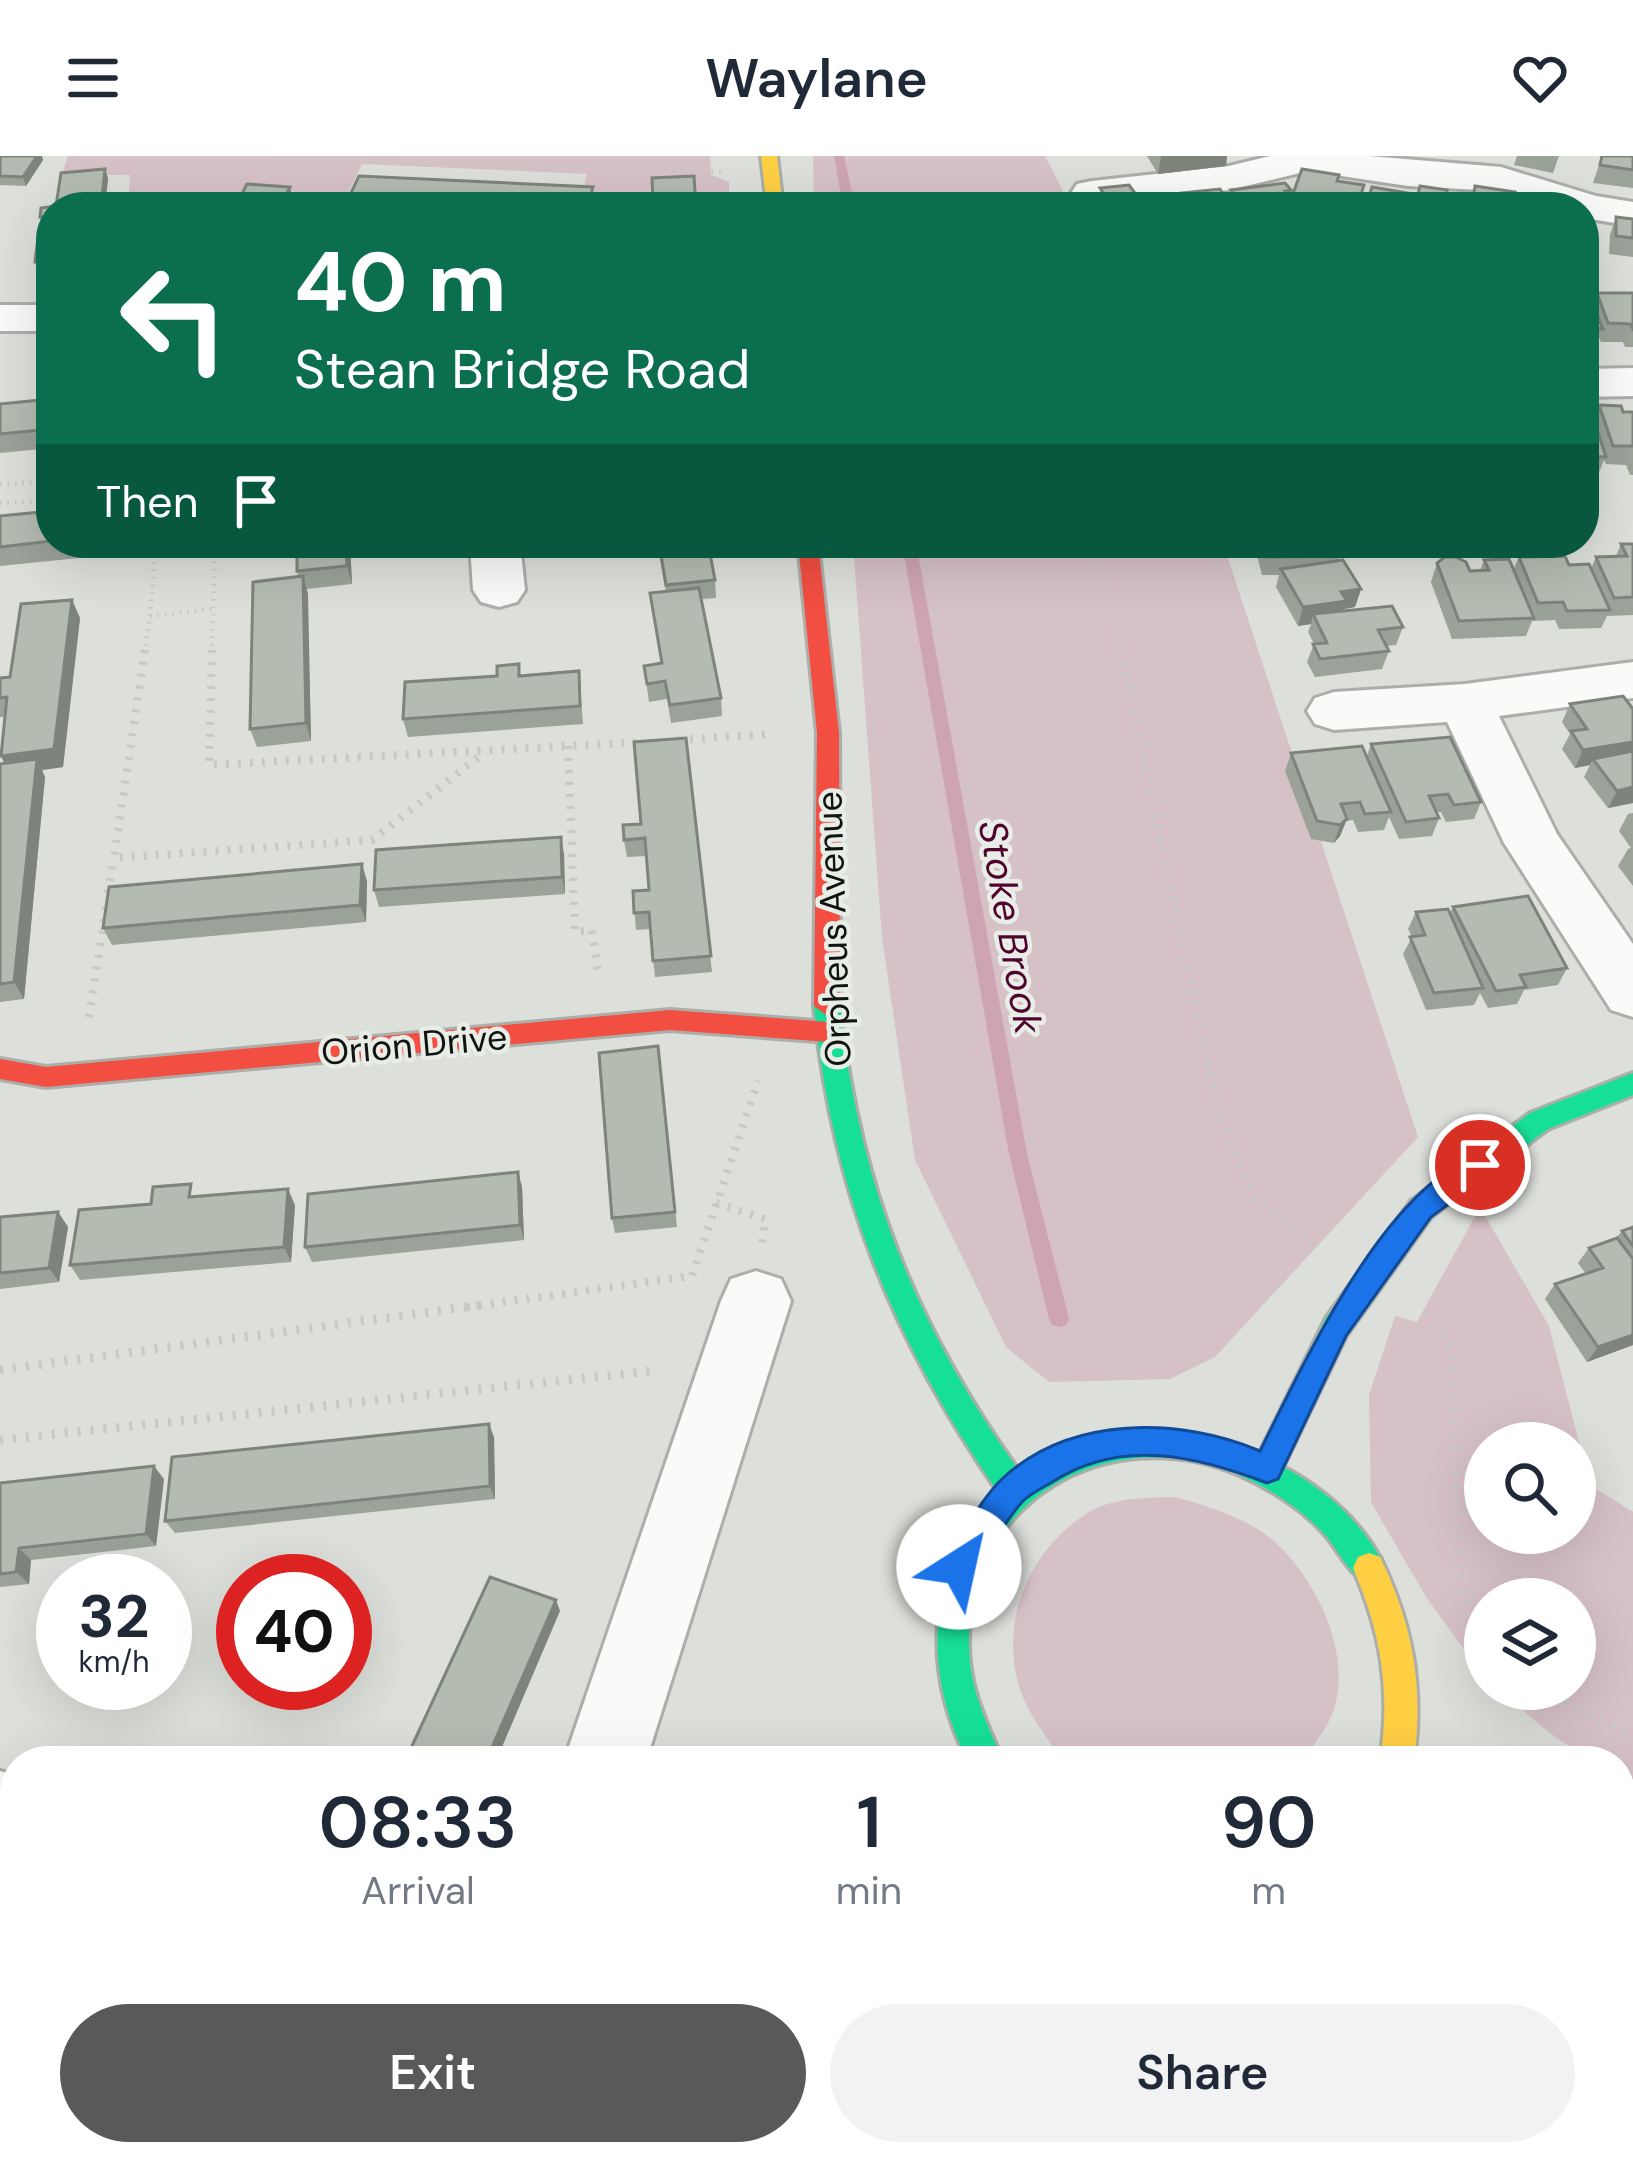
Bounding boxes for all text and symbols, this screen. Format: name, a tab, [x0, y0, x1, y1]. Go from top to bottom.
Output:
text: Waylane	[705, 43, 928, 114]
icon: menu	[60, 45, 126, 111]
icon: heart	[1507, 45, 1573, 111]
text: 40 m	[294, 228, 507, 337]
icon: left	[96, 240, 252, 396]
text: Stean Bridge Road	[294, 334, 750, 405]
icon: arrive	[223, 468, 289, 534]
text: Then	[96, 472, 199, 531]
street label: Orpheus Avenue	[805, 791, 862, 1067]
water label: Stoke Brook	[967, 816, 1054, 1038]
street label: Orion Drive	[319, 1013, 509, 1076]
pin	[1429, 1114, 1531, 1216]
icon: arrive	[1447, 1132, 1513, 1198]
map controls	[1464, 1422, 1596, 1710]
button: search	[1464, 1422, 1596, 1554]
position arrow	[896, 1504, 1022, 1630]
speed limit sign: 40	[216, 1554, 372, 1710]
text: 32	[79, 1577, 149, 1656]
button: layers	[1464, 1578, 1596, 1710]
text: km/h	[79, 1642, 149, 1681]
text: 08:33	[318, 1776, 517, 1869]
text: 1	[856, 1776, 881, 1869]
text: 90	[1221, 1776, 1316, 1869]
text: Arrival	[361, 1865, 475, 1916]
text: min	[836, 1865, 902, 1916]
text: m	[1251, 1865, 1286, 1916]
button: Exit	[60, 2004, 806, 2142]
button: Share	[830, 2004, 1575, 2142]

